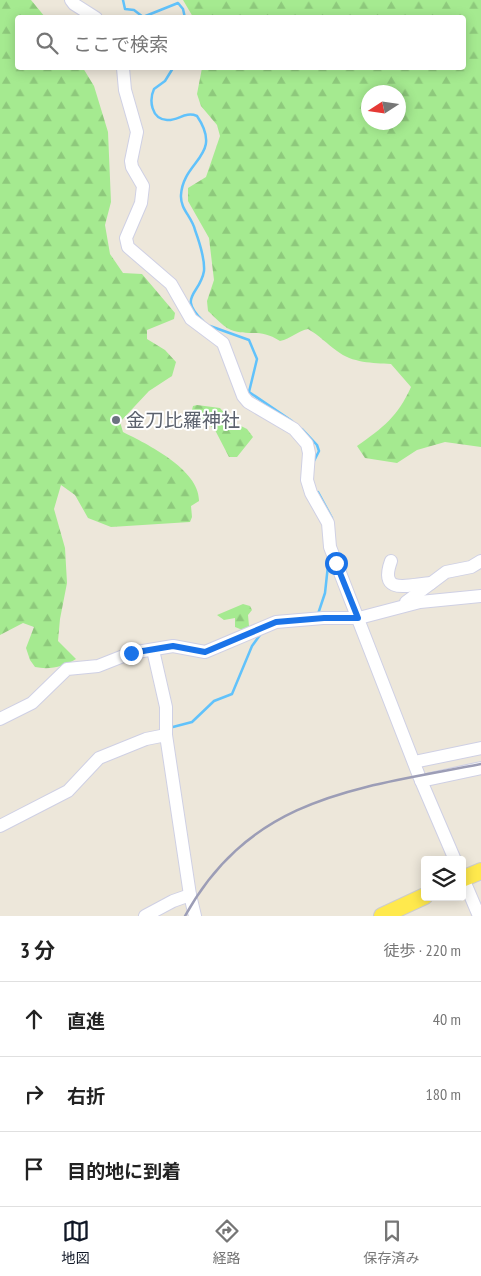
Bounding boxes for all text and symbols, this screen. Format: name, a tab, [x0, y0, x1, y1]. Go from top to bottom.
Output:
search box	[15, 15, 466, 70]
icon: search	[33, 29, 61, 57]
text: ここで検索	[73, 32, 168, 56]
north arrow	[361, 85, 406, 130]
place label: 金刀比羅神社	[126, 408, 240, 432]
marker: 金刀比羅神社	[110, 414, 122, 426]
route start	[325, 552, 348, 575]
route end	[120, 642, 143, 665]
map controls	[421, 856, 466, 901]
button: layers	[421, 856, 466, 901]
text: 3 分	[20, 937, 55, 964]
text: 徒歩 · 220 m	[383, 940, 461, 960]
icon: ahead	[20, 1005, 48, 1033]
text: 直進	[67, 1009, 105, 1033]
text: 40 m	[433, 1009, 461, 1029]
icon: right	[20, 1080, 48, 1108]
text: 右折	[67, 1084, 105, 1108]
text: 180 m	[426, 1084, 461, 1104]
icon: arrive	[20, 1155, 48, 1183]
text: 目的地に到着	[67, 1159, 181, 1183]
tab: 地図	[62, 1217, 90, 1267]
tab: 経路	[213, 1217, 241, 1267]
tab: 保存済み	[364, 1217, 420, 1267]

